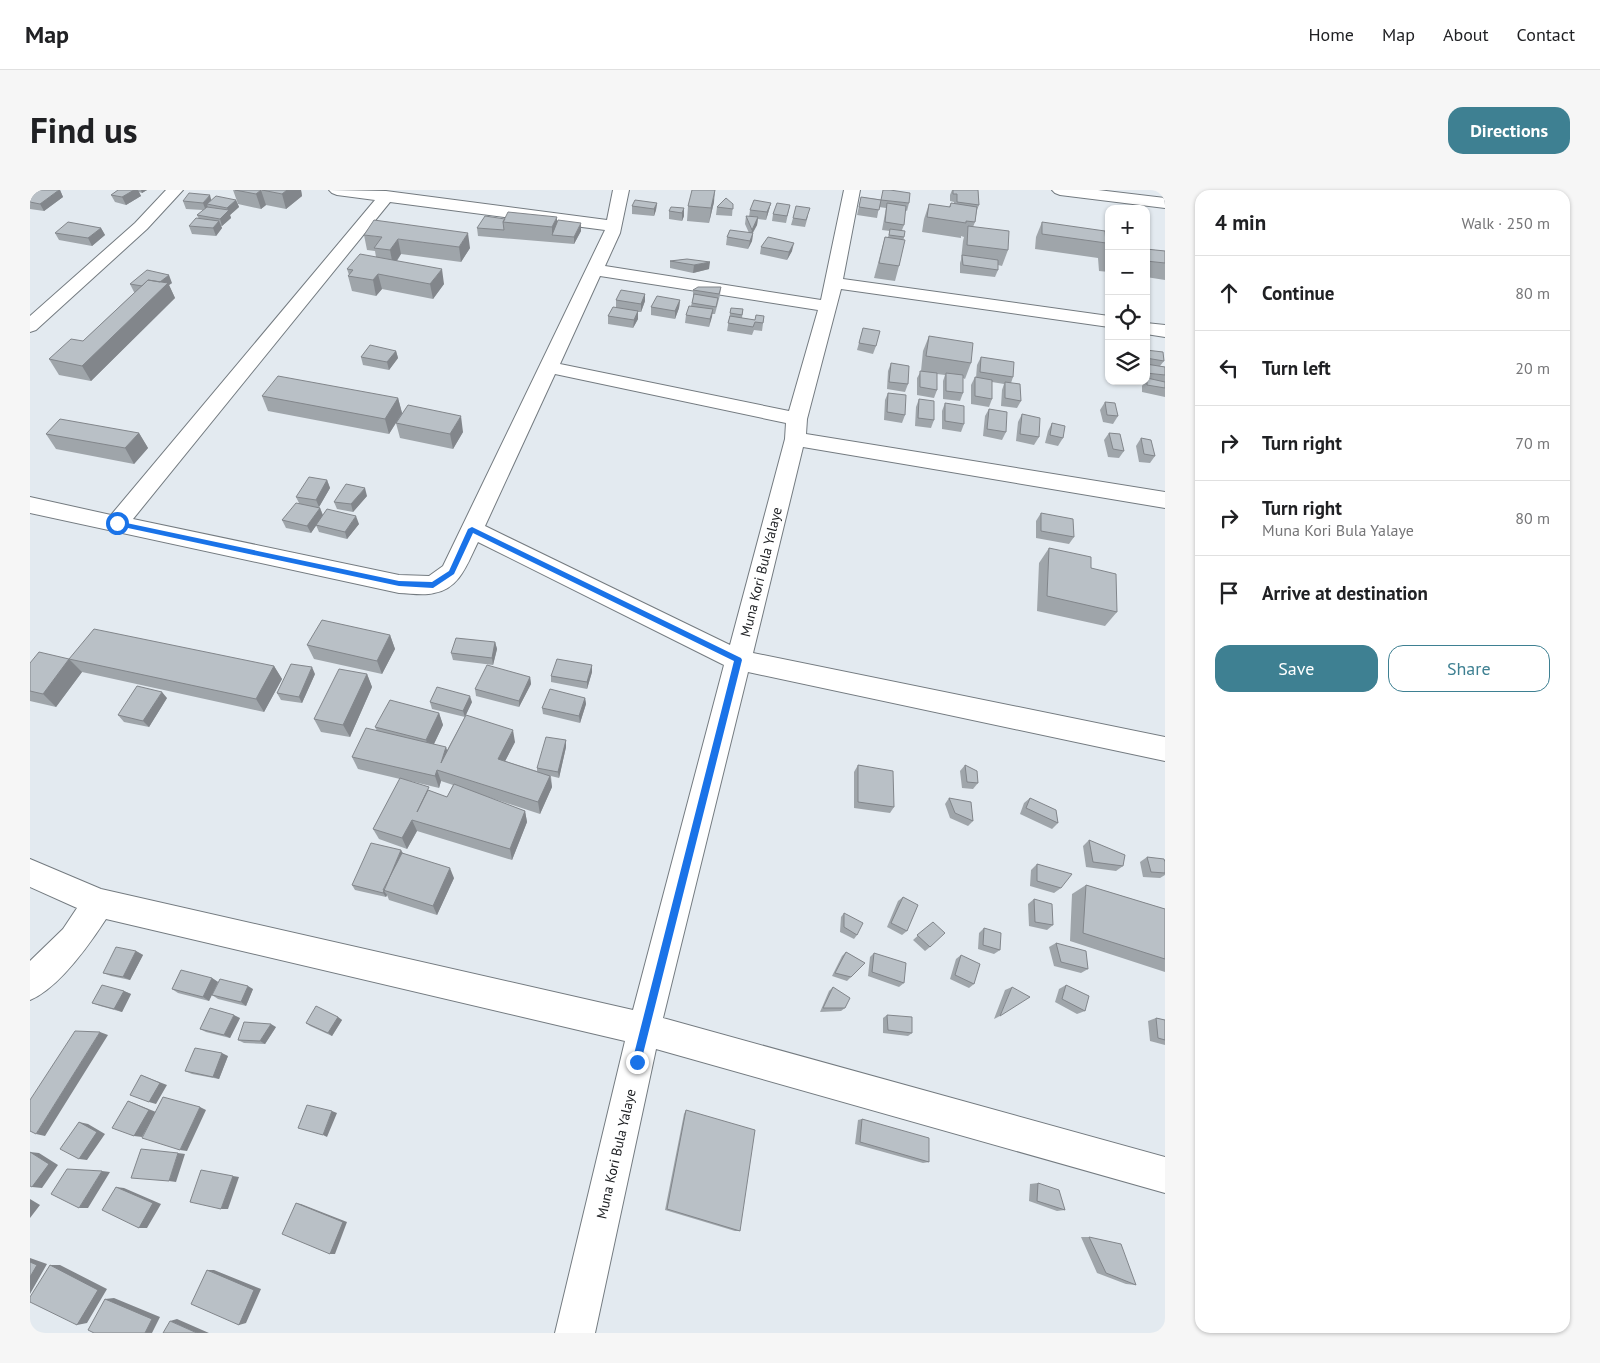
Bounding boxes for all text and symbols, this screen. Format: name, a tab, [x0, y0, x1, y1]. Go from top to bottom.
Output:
text: Map	[25, 19, 69, 50]
text: Home	[1308, 23, 1354, 46]
text: Map	[1382, 23, 1415, 46]
text: About	[1443, 23, 1489, 46]
text: Contact	[1517, 23, 1575, 46]
text: Find us	[30, 107, 138, 153]
button: Directions	[1448, 107, 1570, 154]
map controls	[1105, 205, 1150, 385]
button: +	[1105, 205, 1150, 250]
text: 4 min	[1215, 209, 1266, 236]
text: Walk · 250 m	[1461, 213, 1550, 233]
button: −	[1105, 250, 1150, 295]
icon: ahead	[1215, 279, 1243, 307]
text: Continue	[1262, 281, 1334, 305]
text: 80 m	[1515, 283, 1550, 303]
button: locate	[1105, 295, 1150, 340]
button: layers	[1105, 340, 1150, 385]
icon: left	[1215, 354, 1243, 382]
text: Turn left	[1262, 356, 1331, 380]
text: 20 m	[1515, 358, 1550, 378]
icon: right	[1215, 429, 1243, 457]
text: Turn right	[1262, 431, 1342, 455]
text: 70 m	[1515, 433, 1550, 453]
text: Turn right	[1262, 496, 1342, 520]
icon: right	[1215, 504, 1243, 532]
street label: Muna Kori Bula Yalaye	[736, 505, 786, 639]
text: 80 m	[1515, 508, 1550, 528]
route start	[106, 512, 129, 535]
text: Muna Kori Bula Yalaye	[1262, 520, 1414, 540]
icon: arrive	[1215, 579, 1243, 607]
text: Arrive at destination	[1262, 581, 1428, 605]
button: Save	[1215, 645, 1378, 692]
button: Share	[1388, 645, 1550, 692]
route end	[626, 1051, 649, 1074]
street label: Muna Kori Bula Yalaye	[592, 1087, 640, 1221]

